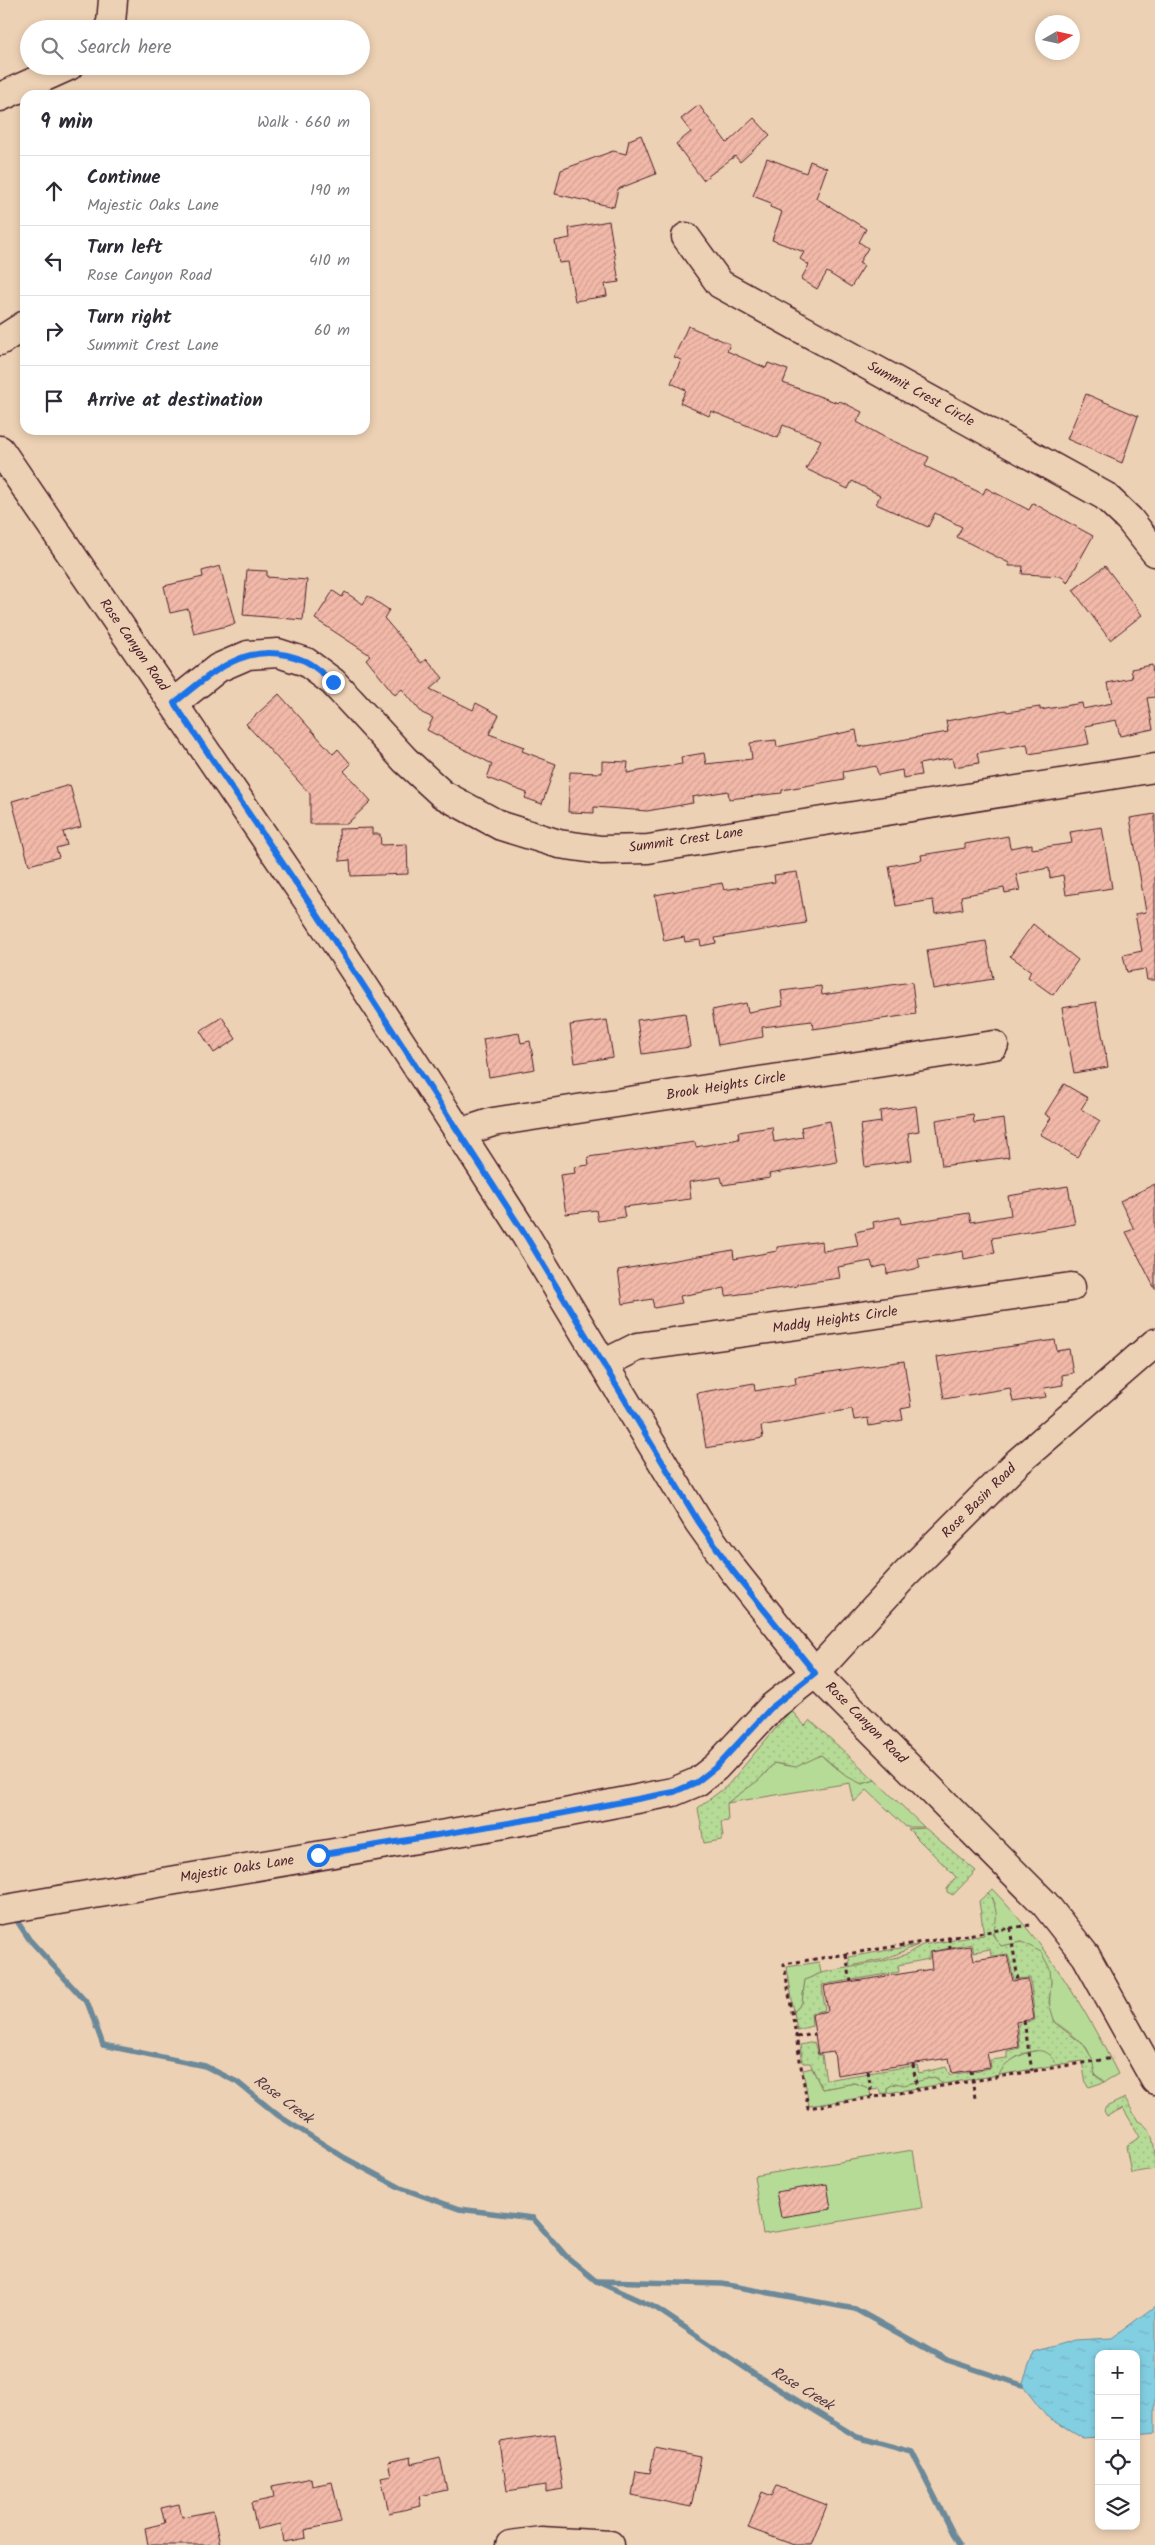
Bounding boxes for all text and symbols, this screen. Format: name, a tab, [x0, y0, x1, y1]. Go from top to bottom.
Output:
north arrow	[1035, 15, 1080, 60]
search box	[20, 20, 370, 75]
text: Search here	[78, 33, 172, 63]
icon: search	[38, 34, 66, 62]
text: 9 min	[40, 106, 93, 139]
text: Walk · 660 m	[257, 110, 350, 135]
text: Continue	[87, 163, 160, 193]
icon: ahead	[40, 177, 68, 205]
text: 190 m	[310, 178, 350, 203]
text: Majestic Oaks Lane	[87, 193, 219, 218]
text: Turn left	[87, 233, 162, 263]
icon: left	[40, 247, 68, 275]
text: 410 m	[309, 248, 350, 273]
text: Rose Canyon Road	[87, 263, 211, 288]
text: Turn right	[87, 303, 172, 333]
icon: right	[40, 317, 68, 345]
text: 60 m	[314, 318, 350, 343]
text: Summit Crest Lane	[87, 333, 219, 358]
street label: Summit Crest Circle	[863, 355, 979, 433]
text: Arrive at destination	[87, 386, 263, 416]
icon: arrive	[40, 387, 68, 415]
street label: Rose Canyon Road	[94, 594, 175, 697]
route end	[322, 671, 345, 694]
street label: Summit Crest Lane	[627, 821, 745, 859]
street label: Brook Heights Circle	[665, 1066, 788, 1106]
street label: Maddy Heights Circle	[771, 1300, 900, 1340]
street label: Rose Basin Road	[936, 1458, 1022, 1544]
street label: Rose Canyon Road	[820, 1677, 913, 1770]
route start	[307, 1844, 330, 1867]
street label: Majestic Oaks Lane	[178, 1849, 296, 1889]
water label: Rose Creek	[248, 2070, 319, 2132]
map controls	[1095, 2350, 1140, 2530]
button: +	[1095, 2350, 1140, 2395]
water label: Rose Creek	[766, 2361, 840, 2418]
button: −	[1095, 2395, 1140, 2440]
button: locate	[1095, 2440, 1140, 2485]
button: layers	[1095, 2485, 1140, 2530]

